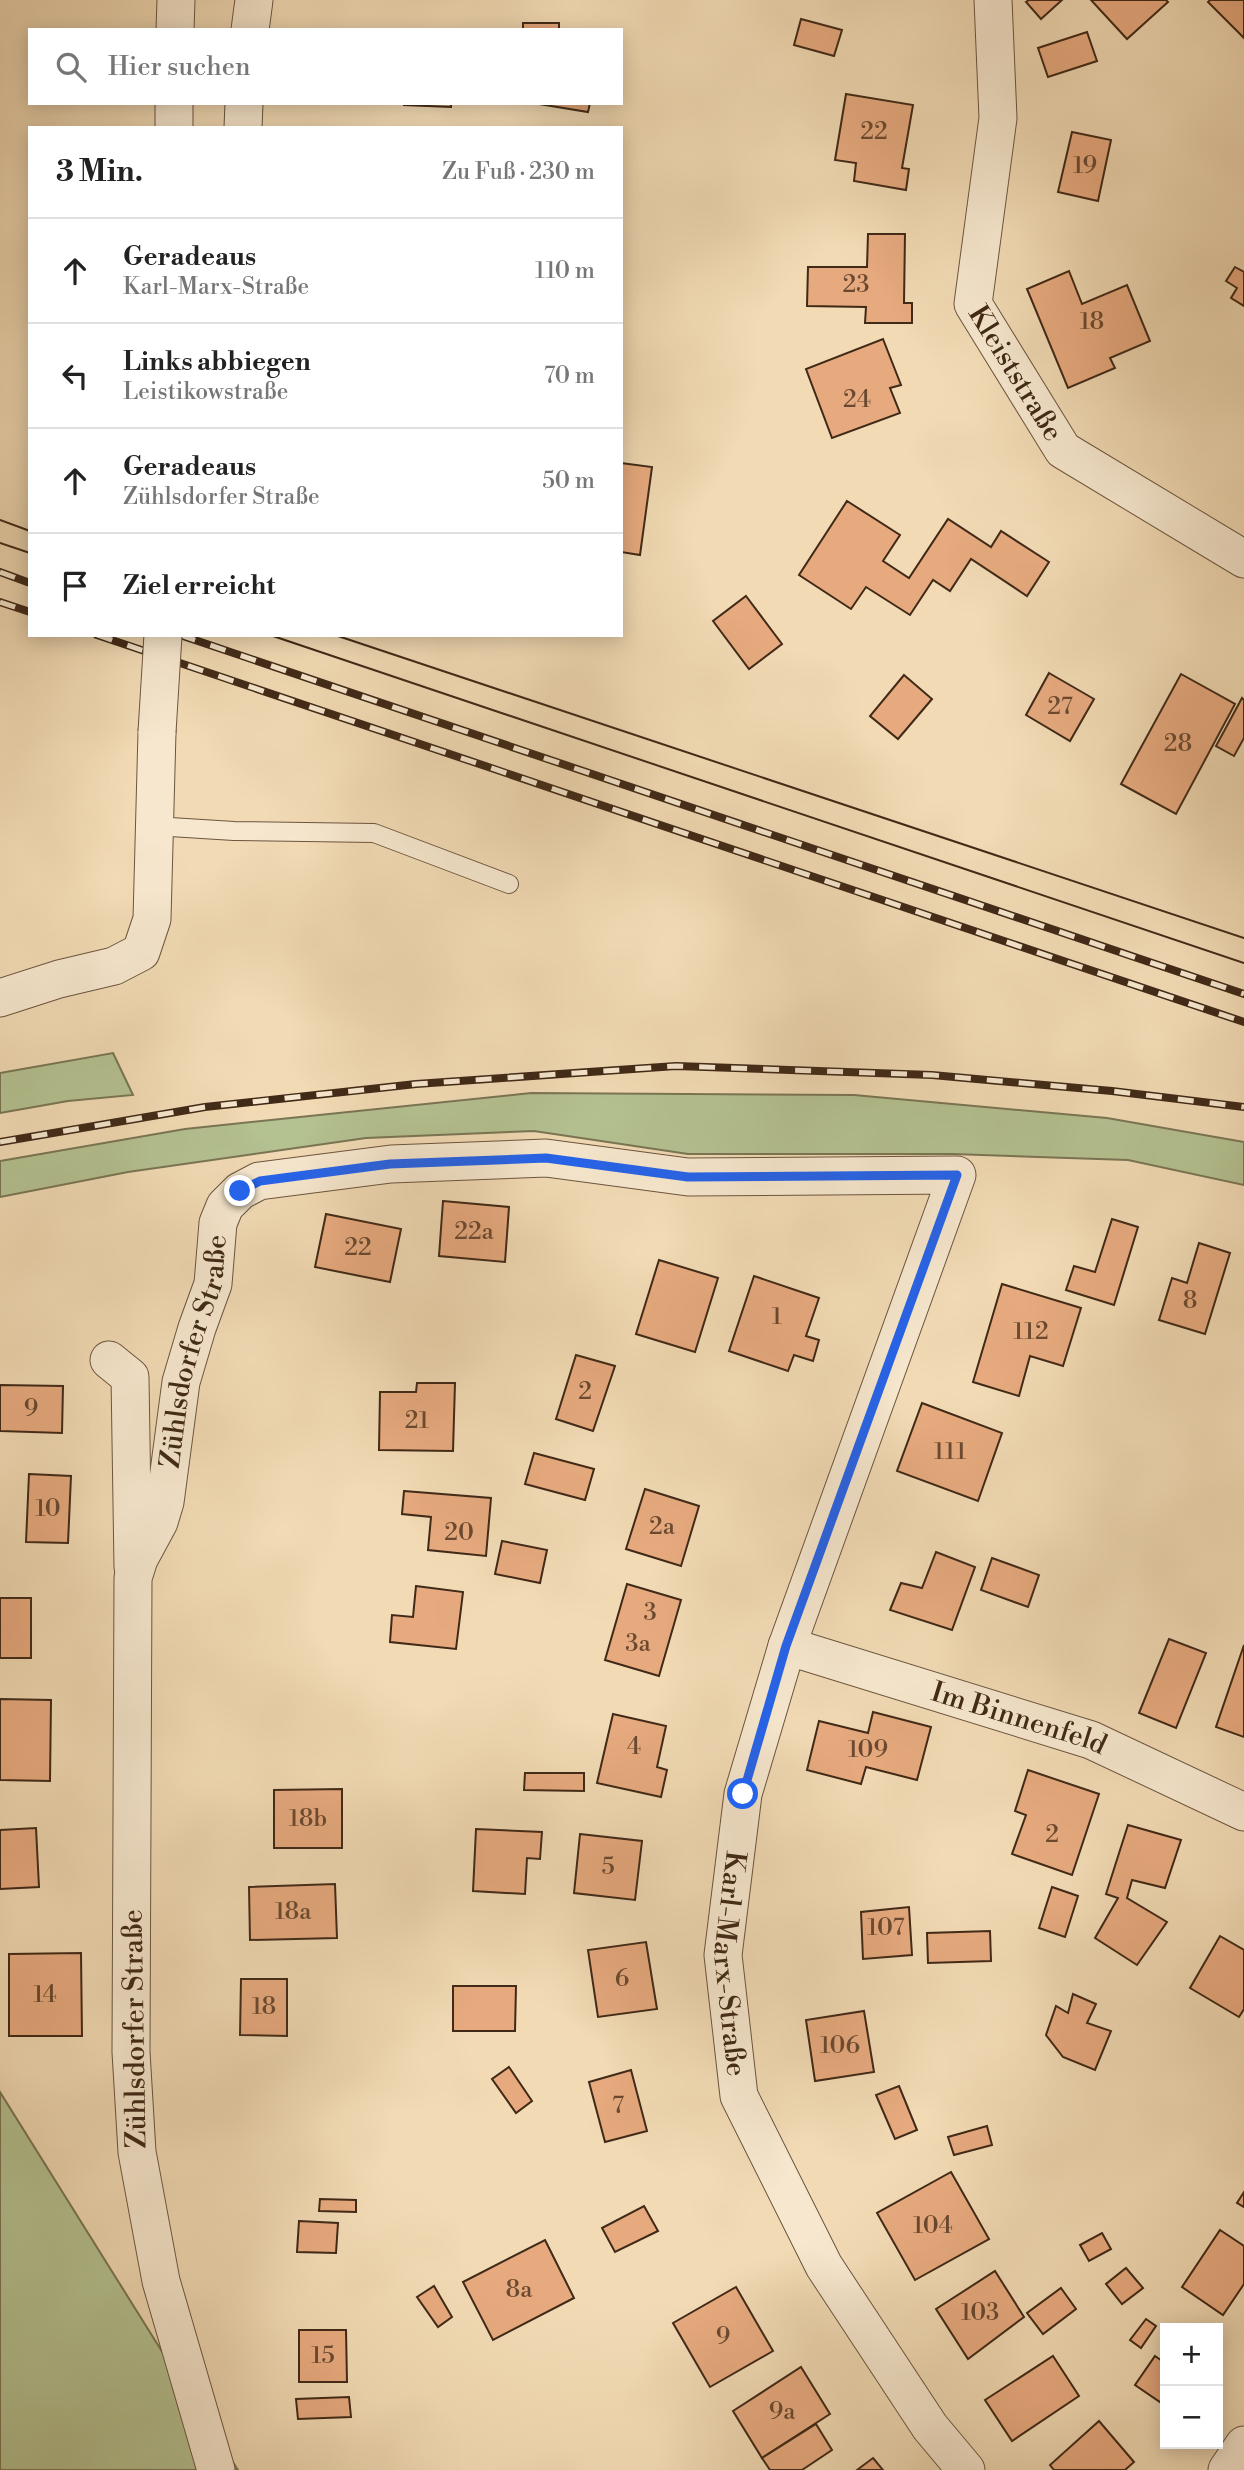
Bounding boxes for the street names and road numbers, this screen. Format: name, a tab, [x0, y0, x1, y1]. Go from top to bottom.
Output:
street label: Kleiststraße	[961, 299, 1071, 447]
street label: Zühlsdorfer Straße	[152, 1233, 234, 1470]
street label: Im Binnenfeld	[927, 1674, 1113, 1763]
street label: Karl-Marx-Straße	[705, 1849, 754, 2078]
street label: Zühlsdorfer Straße	[115, 1909, 155, 2149]

